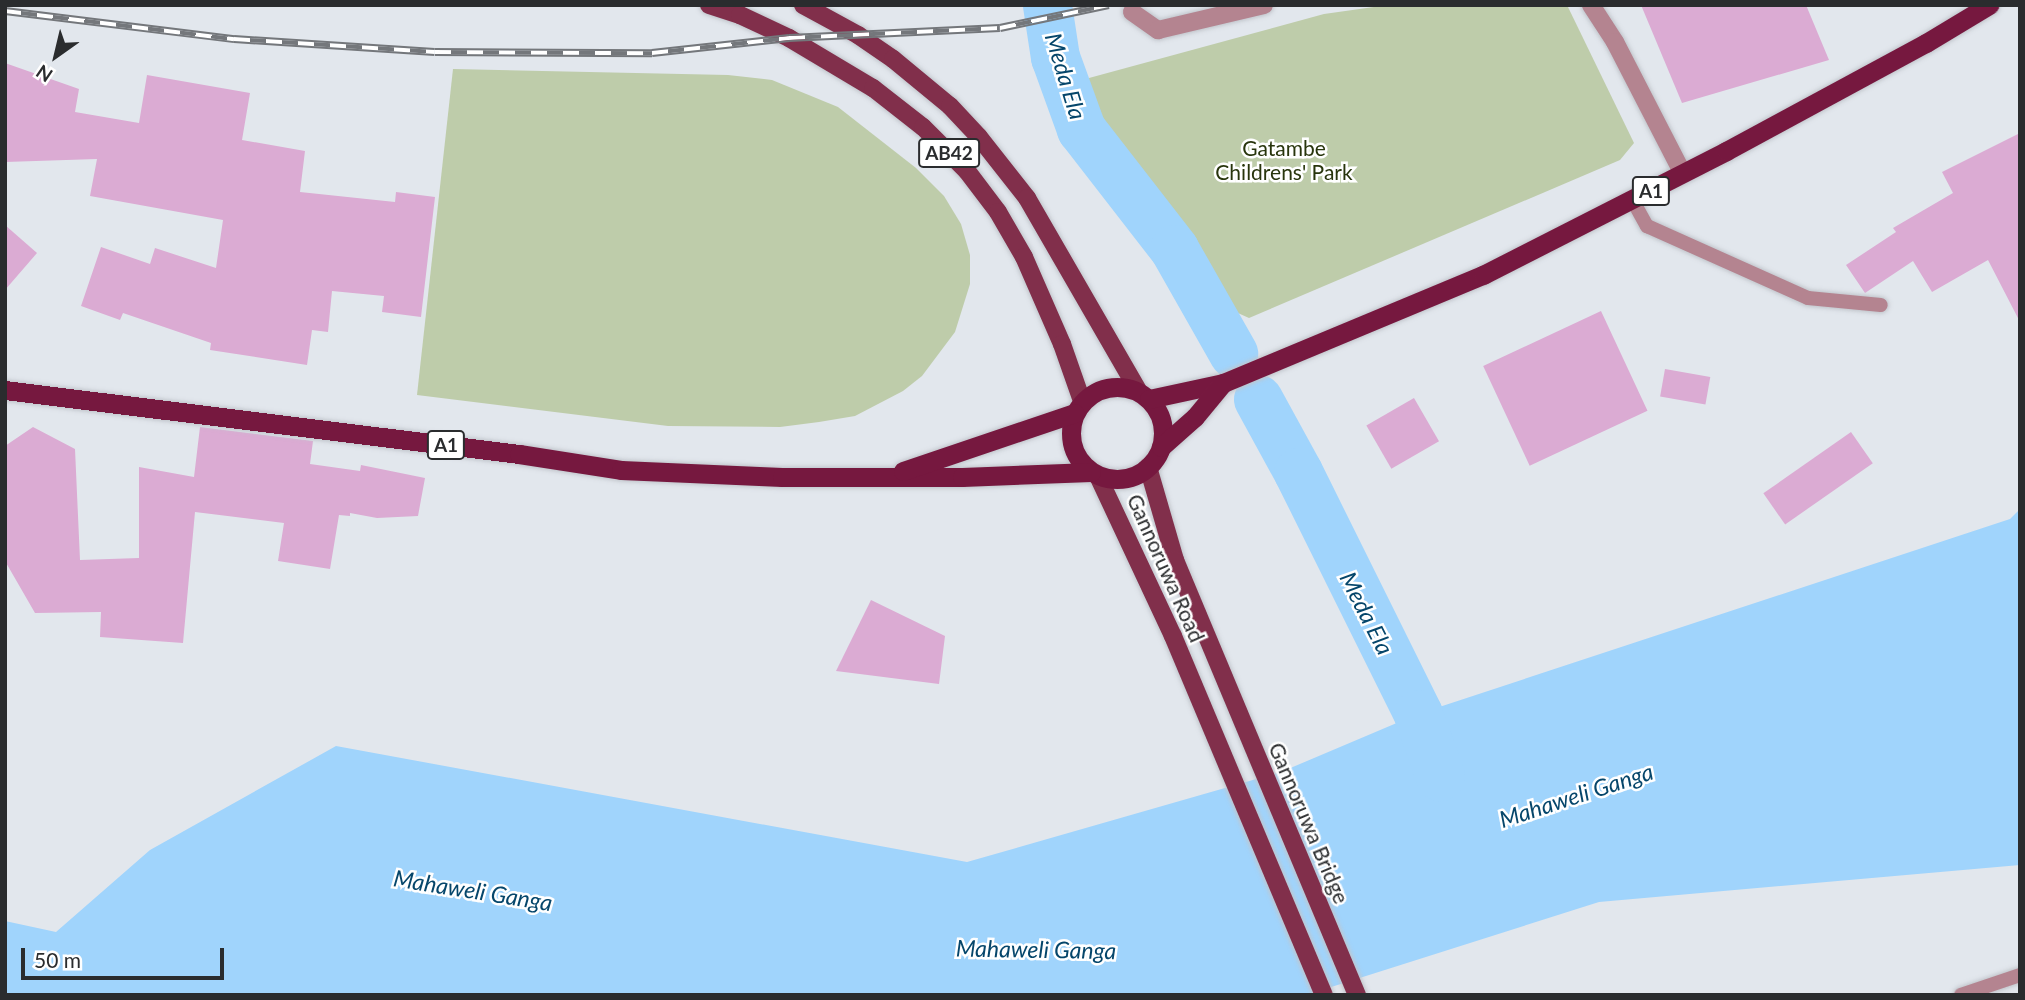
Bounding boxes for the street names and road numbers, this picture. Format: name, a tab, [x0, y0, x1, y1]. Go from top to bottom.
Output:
road number: AB42	[918, 138, 981, 168]
road number: A1	[1632, 176, 1670, 206]
road number: A1	[427, 430, 465, 460]
street label: Gannoruwa Road	[1122, 490, 1210, 646]
street label: Gannoruwa Bridge	[1264, 739, 1354, 907]

